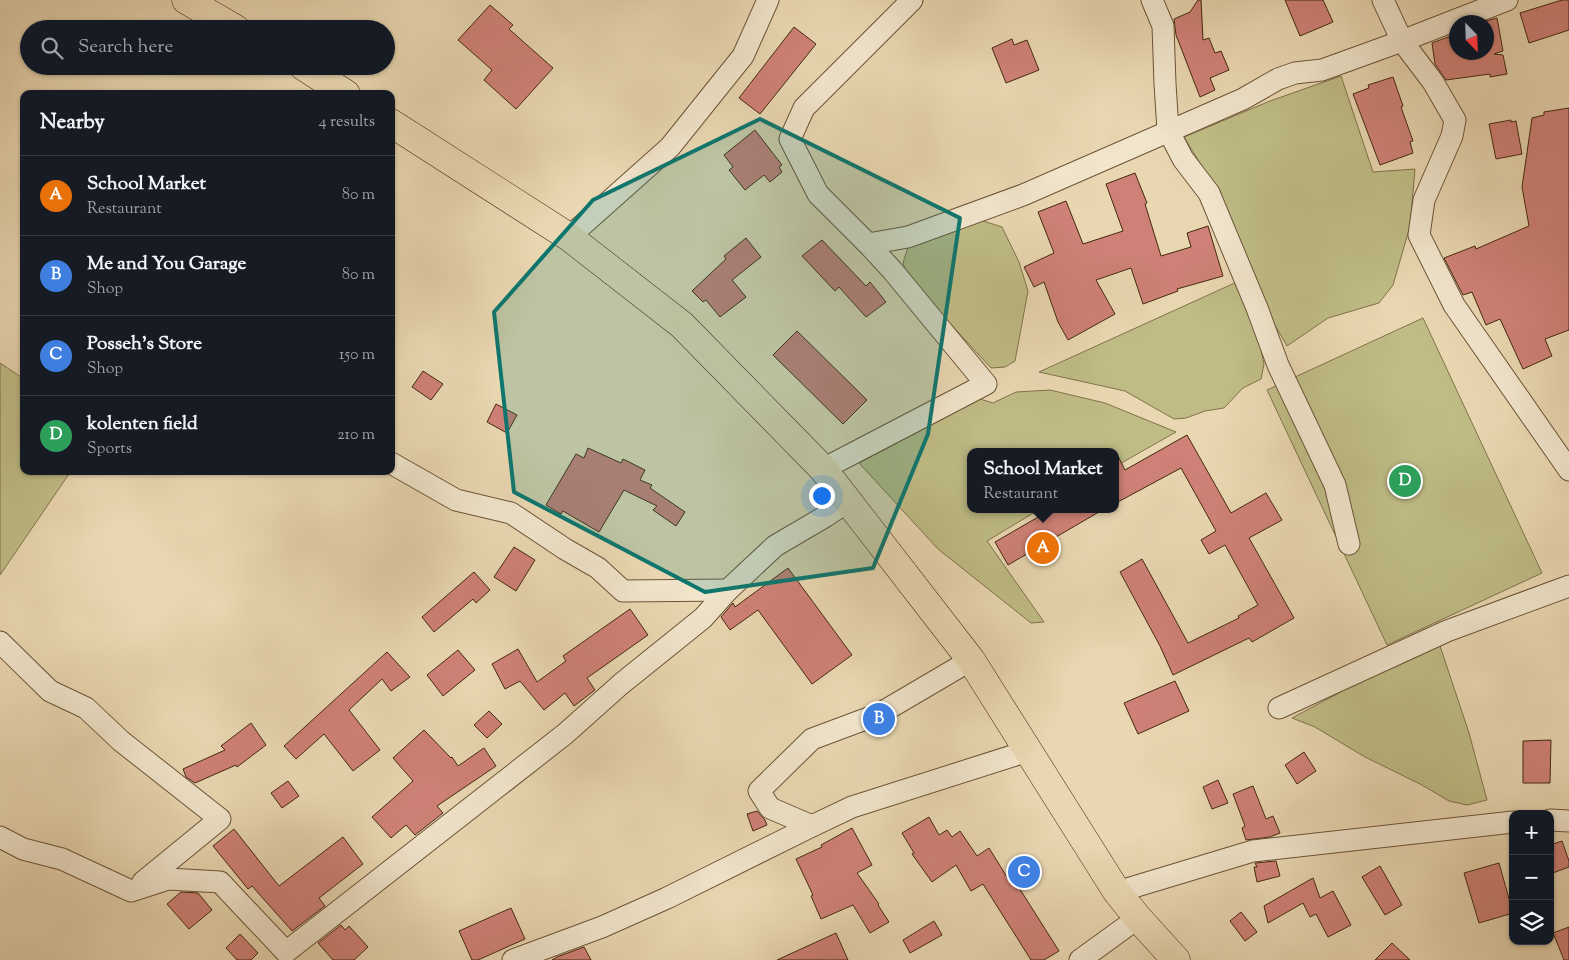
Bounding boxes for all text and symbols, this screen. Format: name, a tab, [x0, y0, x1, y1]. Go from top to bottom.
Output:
north arrow	[1449, 15, 1494, 60]
search box	[20, 20, 395, 75]
icon: search	[38, 34, 66, 62]
text: Search here	[78, 34, 173, 61]
text: Nearby	[40, 108, 105, 138]
text: 4 results	[319, 111, 375, 134]
text: School Market	[87, 171, 206, 198]
text: A	[50, 184, 63, 207]
text: 80 m	[342, 184, 375, 207]
text: Restaurant	[87, 198, 162, 221]
text: Me and You Garage	[87, 251, 246, 278]
text: B	[51, 264, 61, 287]
text: 80 m	[342, 264, 375, 287]
text: Shop	[87, 278, 123, 301]
text: Posseh's Store	[87, 331, 202, 358]
text: C	[50, 344, 62, 367]
text: 150 m	[339, 344, 375, 367]
text: Shop	[87, 358, 123, 381]
text: kolenten field	[87, 411, 198, 438]
text: D	[50, 424, 62, 447]
text: 210 m	[337, 424, 375, 447]
text: Sports	[87, 438, 132, 461]
popup	[967, 448, 1119, 513]
text: School Market	[983, 456, 1103, 483]
pin: D	[1389, 462, 1421, 500]
your location	[809, 483, 835, 509]
text: Restaurant	[983, 483, 1058, 506]
pin: A	[1027, 529, 1059, 567]
pin: B	[863, 700, 895, 738]
map controls	[1509, 810, 1554, 945]
button: +	[1509, 810, 1554, 855]
pin: C	[1008, 853, 1040, 891]
button: −	[1509, 855, 1554, 900]
button: layers	[1509, 900, 1554, 945]

